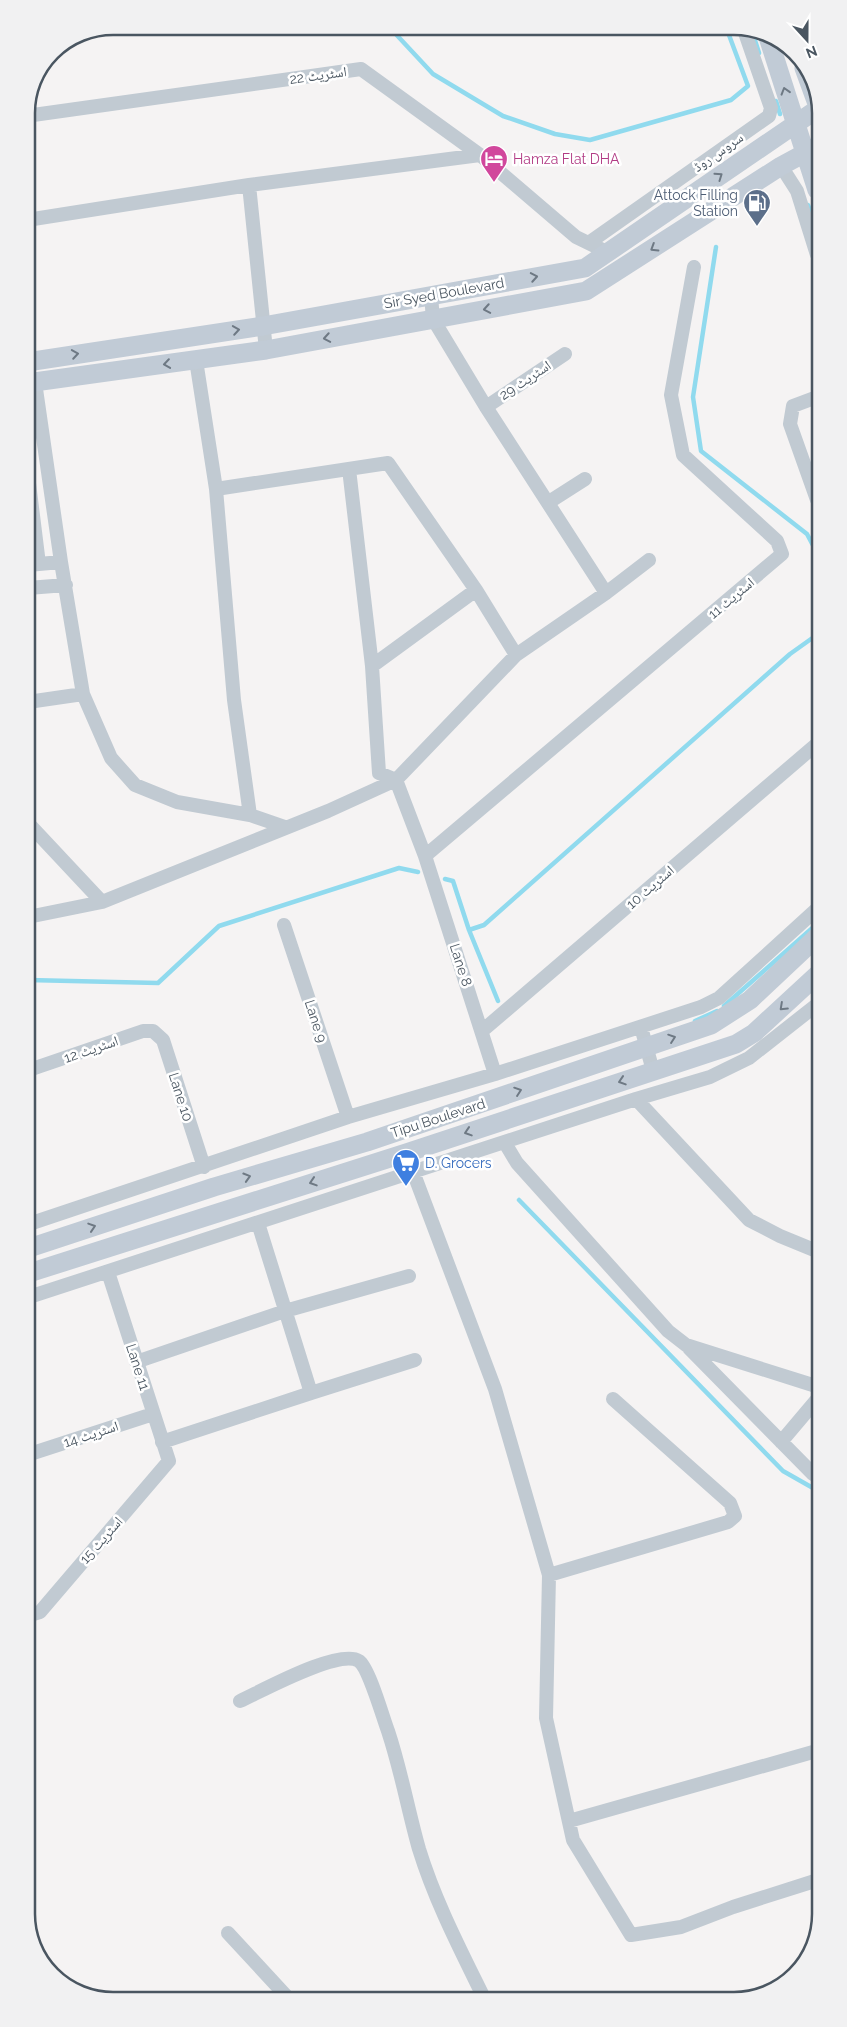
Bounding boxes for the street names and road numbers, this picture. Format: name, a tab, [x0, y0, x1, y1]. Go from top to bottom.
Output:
street label: اسٹریٹ 22	[288, 63, 348, 88]
street label: سروس روڈ	[690, 129, 746, 176]
street label: Sir Syed Boulevard	[383, 275, 505, 311]
street label: اسٹریٹ 29	[496, 357, 554, 404]
street label: اسٹریٹ 11	[705, 574, 758, 623]
street label: اسٹریٹ 10	[623, 862, 678, 913]
street label: Lane 8	[447, 942, 475, 988]
street label: Lane 9	[302, 998, 330, 1044]
street label: اسٹریٹ 12	[62, 1032, 121, 1067]
street label: Lane 10	[166, 1071, 196, 1123]
street label: Tipu Boulevard	[389, 1095, 487, 1141]
street label: Lane 11	[123, 1342, 153, 1392]
street label: اسٹریٹ 14	[62, 1418, 121, 1451]
street label: اسٹریٹ 15	[76, 1513, 126, 1567]

